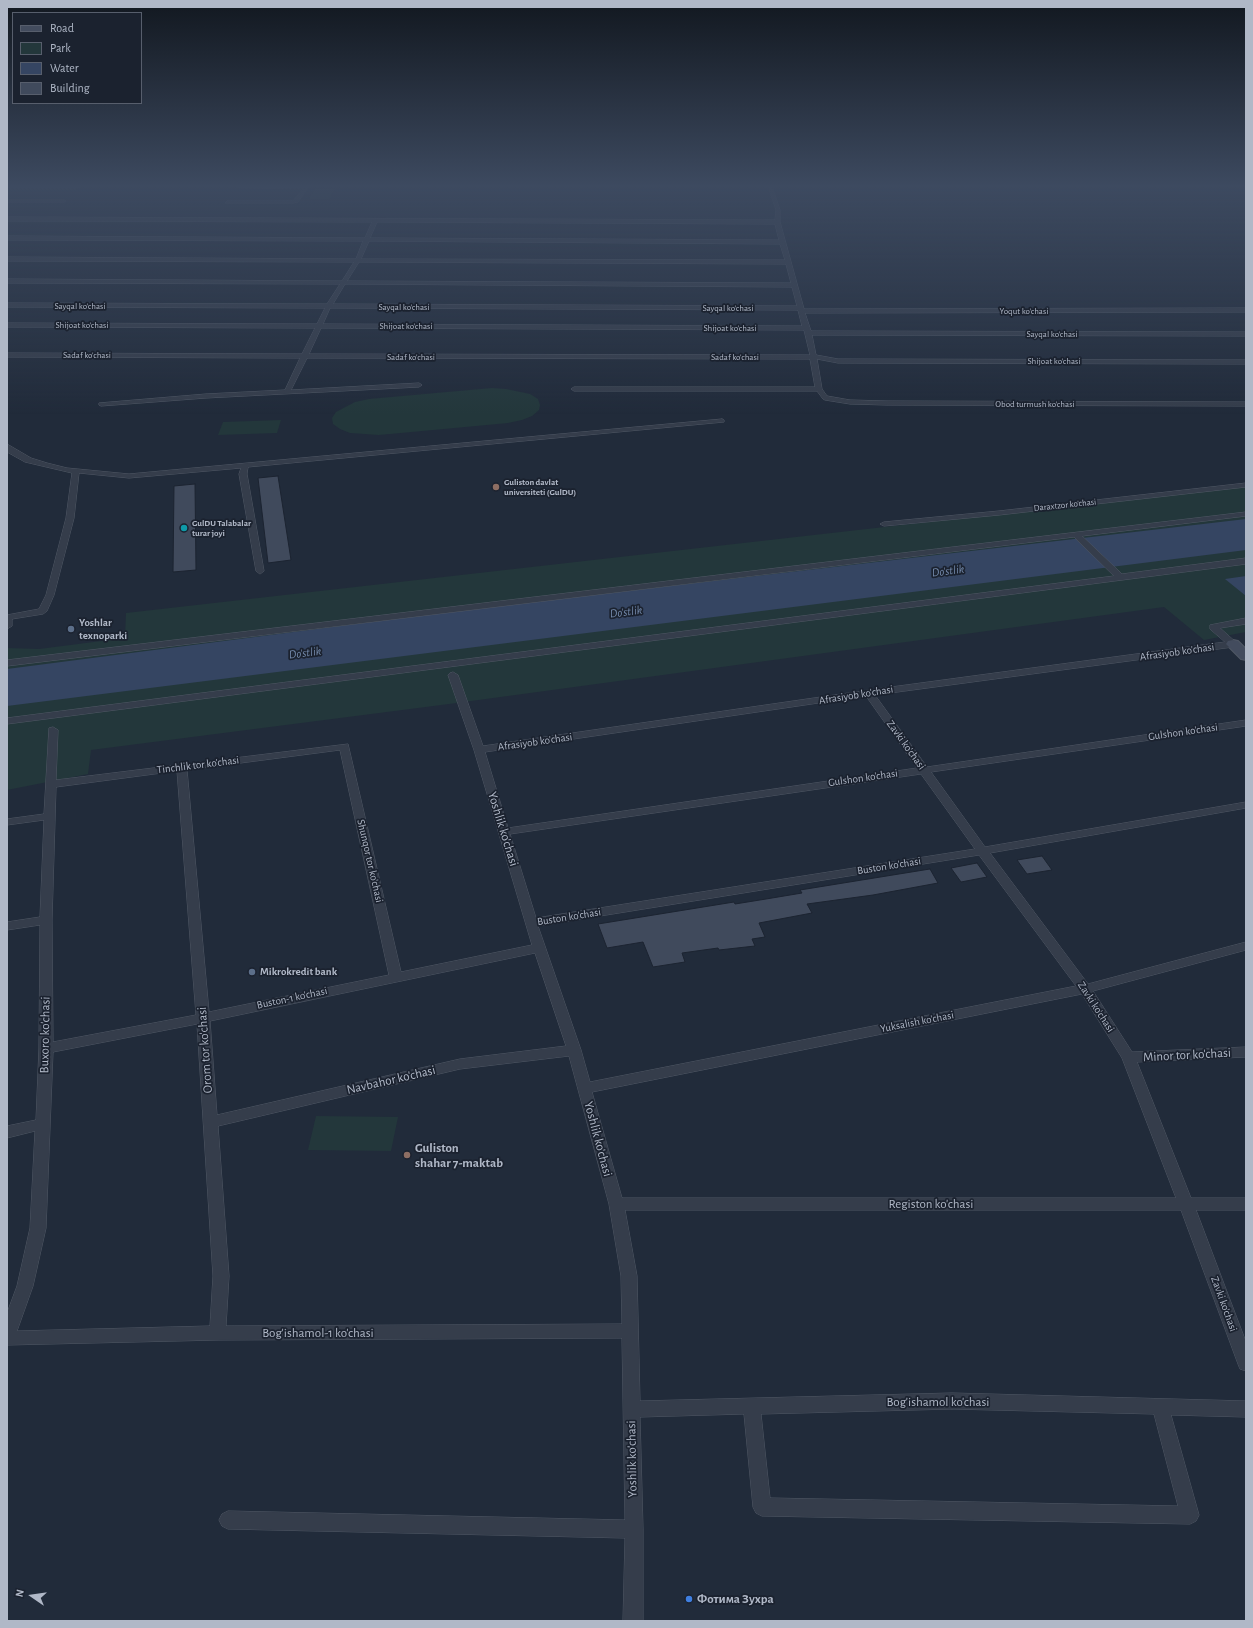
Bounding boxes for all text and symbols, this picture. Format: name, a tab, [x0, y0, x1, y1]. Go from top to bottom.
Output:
legend	[12, 12, 142, 104]
text: Road	[50, 22, 74, 34]
text: Park	[50, 42, 71, 54]
text: Water	[50, 62, 79, 74]
text: Building	[50, 82, 90, 94]
street label: Sayqal ko'chasi	[54, 301, 106, 311]
street label: Sayqal ko'chasi	[378, 302, 430, 312]
street label: Sayqal ko'chasi	[702, 303, 754, 313]
street label: Yoqut ko'chasi	[1000, 306, 1048, 316]
street label: Shijoat ko'chasi	[55, 320, 109, 330]
street label: Shijoat ko'chasi	[379, 321, 433, 331]
street label: Shijoat ko'chasi	[703, 323, 757, 333]
street label: Sayqal ko'chasi	[1026, 329, 1078, 339]
street label: Sadaf ko'chasi	[63, 350, 111, 360]
street label: Sadaf ko'chasi	[387, 352, 435, 362]
street label: Sadaf ko'chasi	[711, 352, 759, 362]
street label: Shijoat ko'chasi	[1027, 356, 1081, 366]
street label: Obod turmush ko'chasi	[995, 399, 1075, 409]
place label: Guliston davlat universiteti (GulDU)	[504, 477, 576, 498]
marker: Guliston davlat universiteti (GulDU)	[491, 482, 501, 492]
street label: Daraxtzor ko'chasi	[1033, 496, 1097, 514]
place label: GulDU Talabalar turar joyi	[192, 518, 251, 539]
marker: GulDU Talabalar turar joyi	[179, 523, 189, 533]
water label: Do'stlik	[931, 562, 965, 580]
water label: Do'stlik	[609, 603, 643, 621]
place label: Yoshlar texnoparki	[79, 616, 127, 642]
marker: Yoshlar texnoparki	[66, 624, 76, 634]
street label: Afrasiyob ko'chasi	[1139, 640, 1215, 664]
water label: Do'stlik	[288, 644, 322, 662]
street label: Afrasiyob ko'chasi	[818, 683, 894, 707]
street label: Zavki ko'chasi	[884, 718, 928, 772]
street label: Gulshon ko'chasi	[1147, 721, 1219, 743]
street label: Afrasiyob ko'chasi	[497, 730, 573, 754]
street label: Tinchlik tor ko'chasi	[156, 753, 240, 777]
street label: Gulshon ko'chasi	[827, 767, 899, 789]
street label: Yoshlik ko'chasi	[484, 790, 522, 868]
street label: Shunqor tor ko'chasi	[354, 818, 386, 904]
street label: Buston ko'chasi	[856, 854, 922, 878]
street label: Buston ko'chasi	[536, 905, 602, 929]
place label: Mikrokredit bank	[260, 965, 337, 979]
marker: Mikrokredit bank	[247, 967, 257, 977]
street label: Zavki ko'chasi	[1075, 979, 1117, 1035]
street label: Buston-1 ko'chasi	[256, 984, 328, 1012]
street label: Buxoro ko'chasi	[37, 996, 53, 1074]
street label: Orom tor ko'chasi	[194, 1006, 216, 1094]
street label: Yuksalish ko'chasi	[879, 1008, 955, 1036]
street label: Minor tor ko'chasi	[1143, 1045, 1231, 1065]
street label: Navbahor ko'chasi	[345, 1062, 437, 1098]
street label: Yoshlik ko'chasi	[580, 1100, 616, 1178]
place label: Guliston shahar 7-maktab	[415, 1140, 503, 1171]
marker: Guliston shahar 7-maktab	[402, 1150, 412, 1160]
street label: Registon ko'chasi	[889, 1196, 973, 1212]
street label: Zavki ko'chasi	[1208, 1275, 1240, 1333]
street label: Bog'ishamol-1 ko'chasi	[262, 1325, 374, 1341]
street label: Bog'ishamol ko'chasi	[886, 1394, 990, 1410]
street label: Yoshlik ko'chasi	[624, 1420, 640, 1498]
north arrow	[12, 1576, 52, 1616]
text: N	[14, 1588, 26, 1598]
place label: Фотима Зухра	[697, 1591, 774, 1607]
marker: Фотима Зухра	[684, 1594, 694, 1604]

